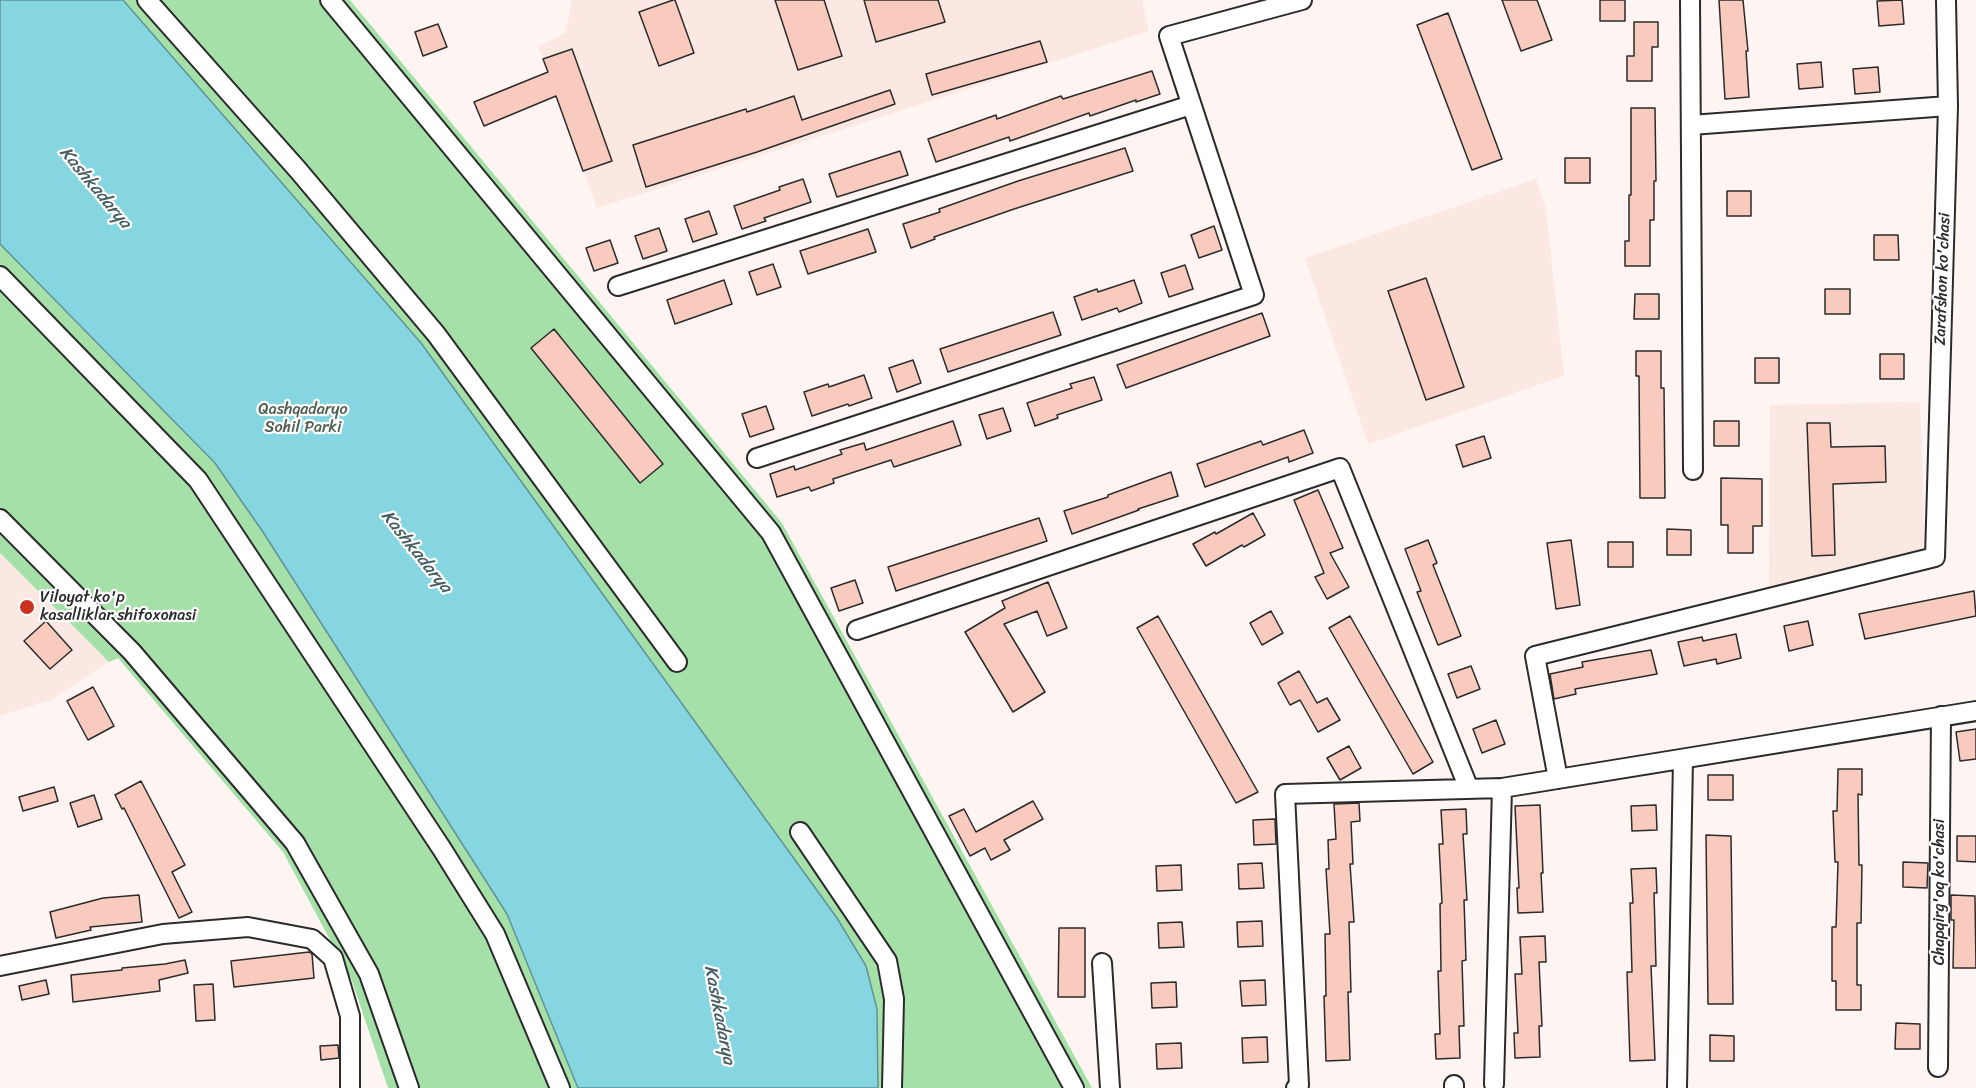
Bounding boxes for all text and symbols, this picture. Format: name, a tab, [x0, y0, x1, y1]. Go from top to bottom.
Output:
water label: Kashkadarya	[54, 143, 136, 233]
street label: Zarafshon ko'chasi	[1931, 212, 1955, 346]
park label: Qashqadaryo Sohil Parki	[258, 400, 348, 438]
water label: Kashkadarya	[376, 506, 456, 598]
place label: Viloyat ko'p kasalliklar shifoxonasi	[40, 588, 196, 626]
marker: Viloyat ko'p kasalliklar shifoxonasi	[18, 598, 36, 616]
street label: Chapqirg'oq ko'chasi	[1930, 819, 1950, 965]
water label: Kashkadarya	[699, 964, 739, 1066]

